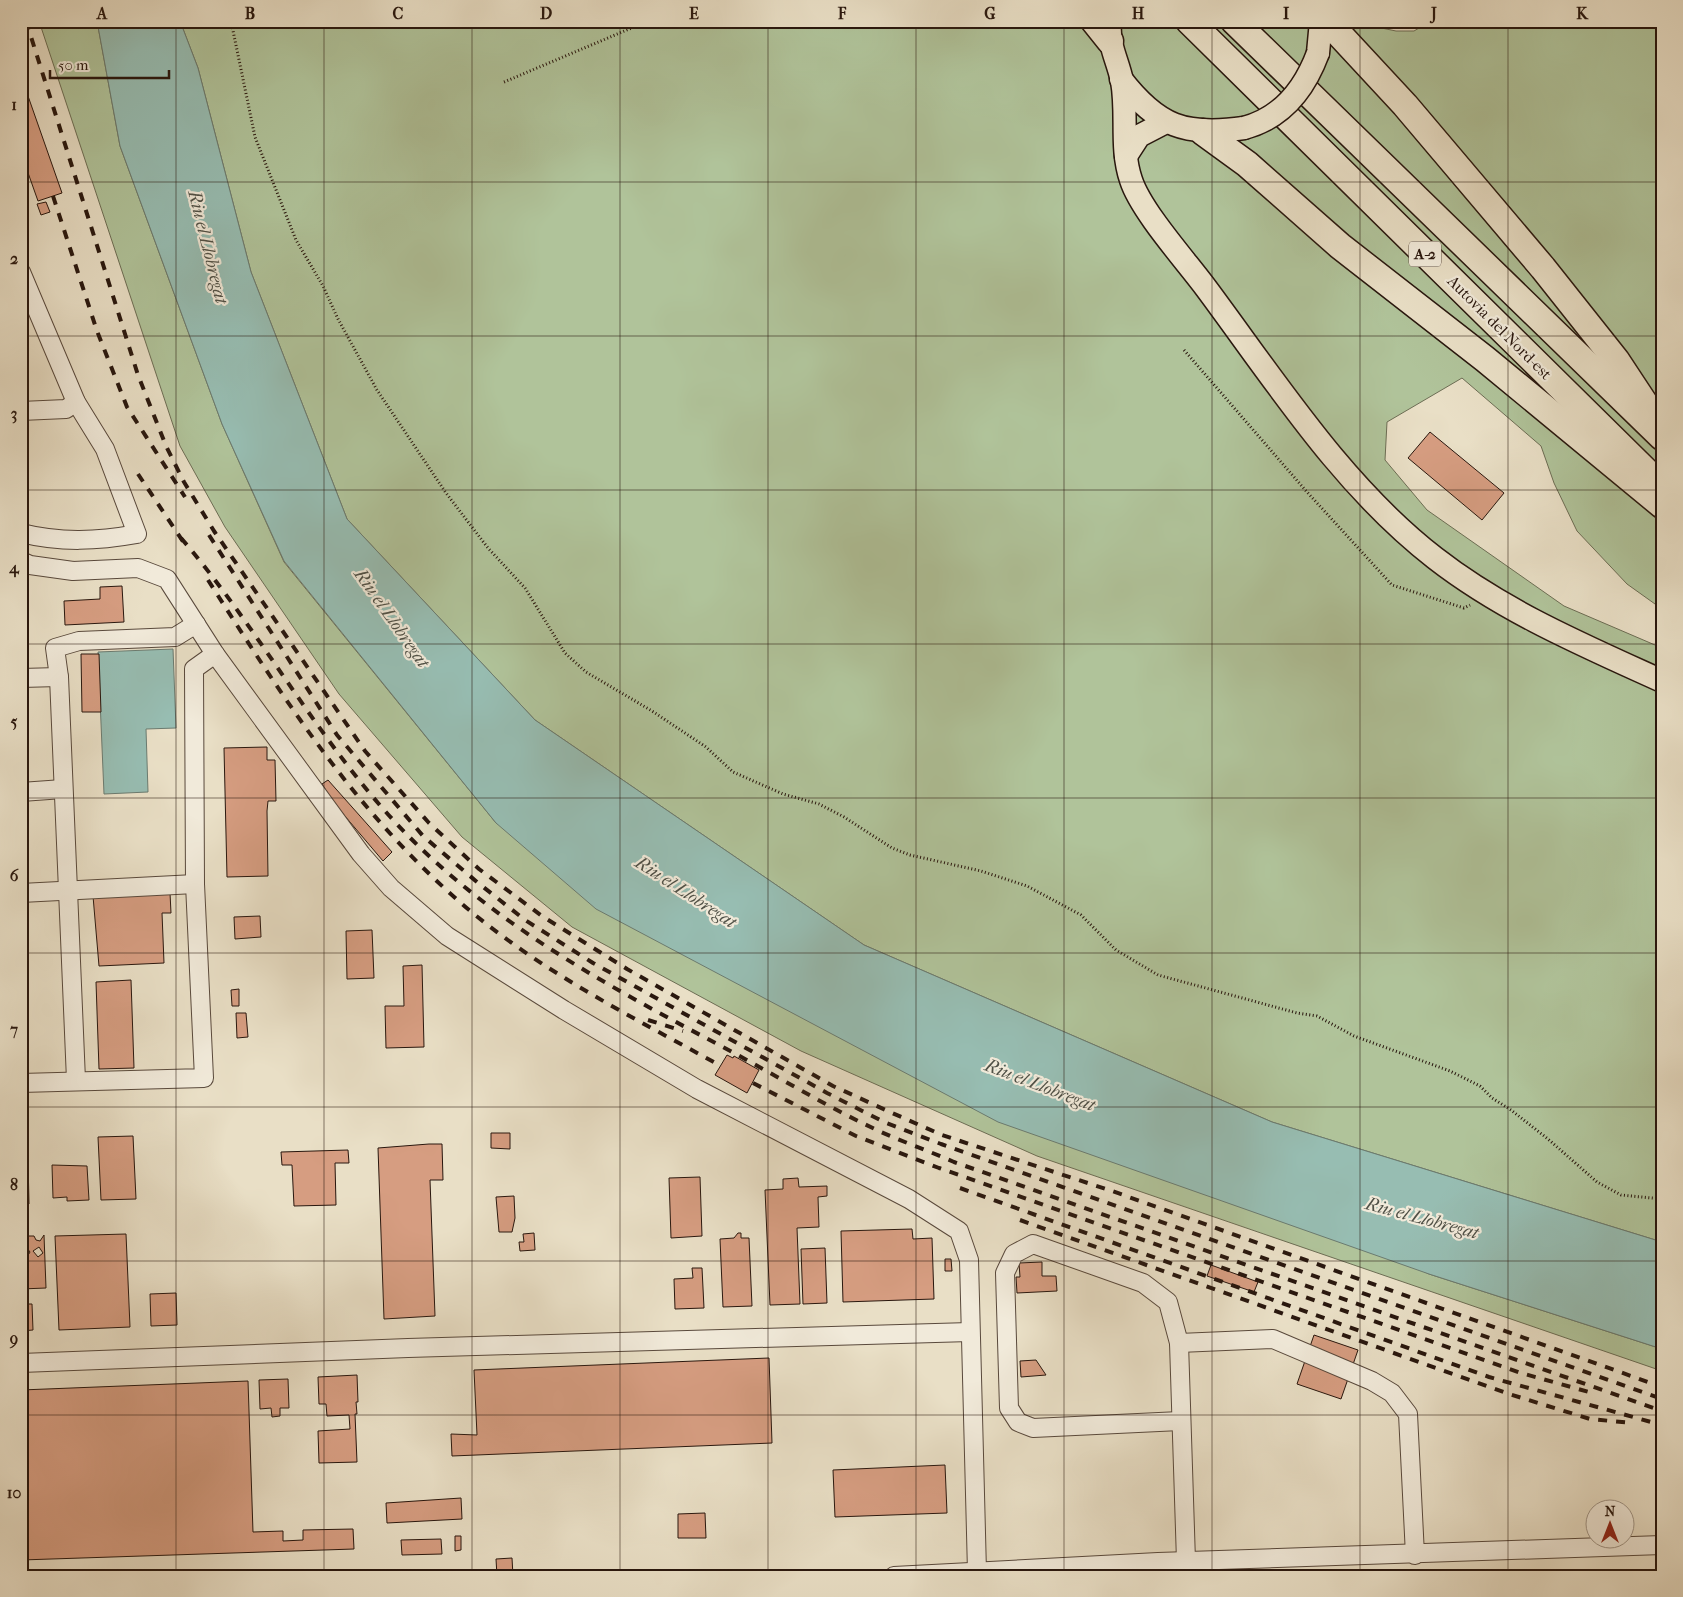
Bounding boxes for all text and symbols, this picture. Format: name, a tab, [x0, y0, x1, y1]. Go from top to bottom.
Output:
text: A	[96, 4, 108, 23]
text: B	[245, 4, 255, 23]
text: C	[393, 4, 404, 23]
text: D	[540, 4, 552, 23]
text: E	[689, 4, 699, 23]
text: F	[837, 4, 847, 23]
text: G	[984, 4, 996, 23]
text: H	[1132, 4, 1145, 23]
text: I	[1283, 4, 1290, 23]
text: J	[1429, 4, 1437, 24]
text: K	[1576, 4, 1589, 23]
scale bar	[50, 48, 169, 80]
text: 50 m	[58, 56, 89, 74]
text: 1	[11, 95, 17, 114]
water label: Riu el Llobregat	[183, 187, 232, 307]
road number: A-2	[1409, 242, 1441, 266]
text: 2	[10, 249, 18, 268]
street label: Autovia del Nord-est	[1443, 271, 1556, 384]
text: 3	[11, 404, 17, 424]
text: 4	[8, 558, 20, 578]
water label: Riu el Llobregat	[349, 564, 434, 673]
text: 5	[11, 712, 18, 731]
water label: Riu el Llobregat	[630, 851, 741, 934]
text: 6	[10, 866, 19, 885]
text: 7	[9, 1020, 18, 1039]
water label: Riu el Llobregat	[981, 1055, 1099, 1117]
text: 8	[10, 1175, 18, 1194]
water label: Riu el Llobregat	[1362, 1193, 1482, 1244]
text: 9	[9, 1329, 18, 1349]
text: 10	[7, 1483, 21, 1502]
north arrow	[1586, 1500, 1636, 1550]
text: N	[1605, 1503, 1616, 1520]

